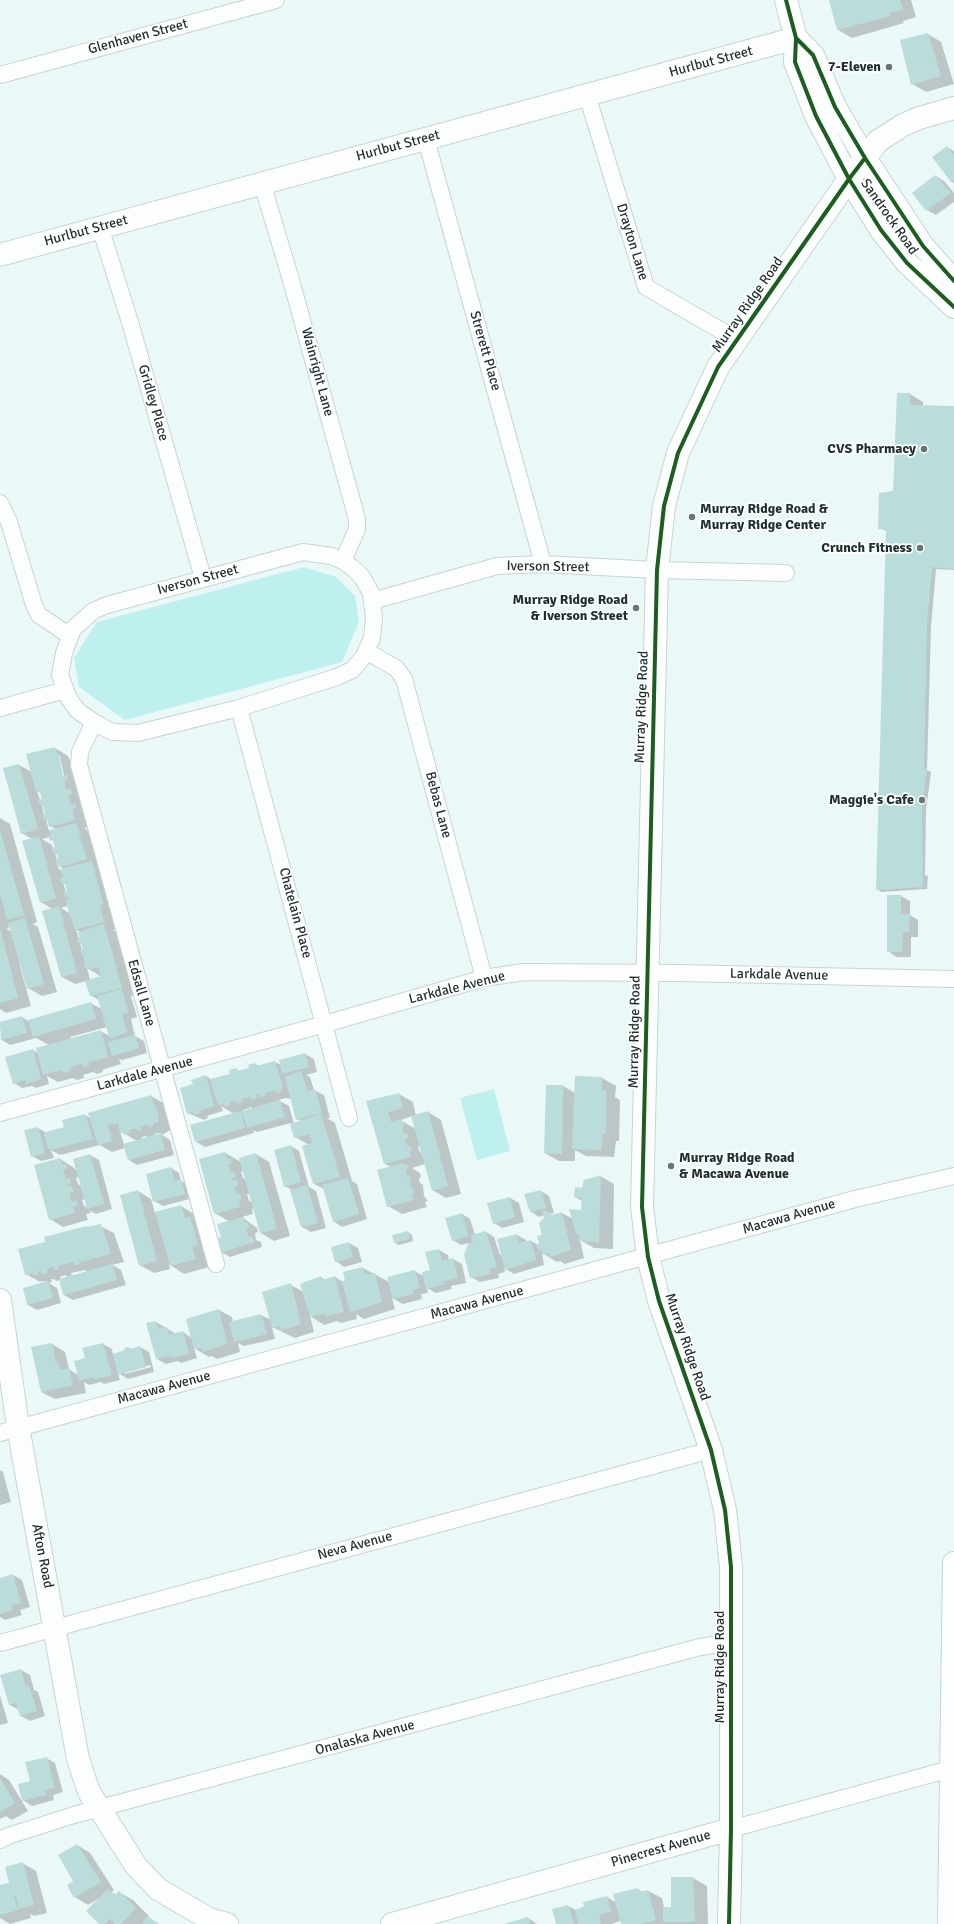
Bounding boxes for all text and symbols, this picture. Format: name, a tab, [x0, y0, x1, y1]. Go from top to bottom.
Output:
street label: Glenhaven Street	[86, 16, 190, 58]
street label: Hurlbut Street	[667, 43, 755, 81]
place label: 7-Eleven	[828, 59, 881, 75]
marker: 7-Eleven	[884, 62, 894, 72]
street label: Hurlbut Street	[354, 127, 442, 165]
street label: Sandrock Road	[857, 176, 921, 258]
street label: Drayton Lane	[612, 202, 652, 282]
street label: Hurlbut Street	[42, 212, 130, 250]
street label: Murray Ridge Road	[709, 254, 787, 356]
street label: Strerett Place	[466, 309, 504, 393]
street label: Wainright Lane	[297, 326, 337, 418]
street label: Gridley Place	[134, 363, 172, 443]
place label: CVS Pharmacy	[827, 441, 916, 457]
marker: CVS Pharmacy	[919, 444, 929, 454]
place label: Murray Ridge Road & Murray Ridge Center	[700, 501, 828, 534]
marker: Murray Ridge Road & Murray Ridge Center	[687, 512, 697, 522]
place label: Crunch Fitness	[821, 540, 912, 556]
marker: Crunch Fitness	[915, 543, 925, 553]
street label: Iverson Street	[506, 558, 590, 576]
street label: Iverson Street	[156, 561, 240, 599]
place label: Murray Ridge Road & Iverson Street	[512, 592, 628, 624]
marker: Murray Ridge Road & Iverson Street	[631, 603, 641, 613]
street label: Murray Ridge Road	[632, 650, 652, 764]
street label: Bebas Lane	[421, 770, 455, 840]
place label: Maggie's Cafe	[829, 792, 914, 808]
marker: Maggie's Cafe	[917, 795, 927, 805]
street label: Chatelain Place	[275, 866, 315, 960]
street label: Edsall Lane	[123, 958, 159, 1028]
street label: Larkdale Avenue	[730, 966, 828, 984]
street label: Larkdale Avenue	[407, 968, 507, 1008]
street label: Murray Ridge Road	[626, 975, 644, 1089]
street label: Larkdale Avenue	[95, 1053, 195, 1095]
place label: Murray Ridge Road & Macawa Avenue	[679, 1150, 795, 1182]
marker: Murray Ridge Road & Macawa Avenue	[666, 1161, 676, 1171]
street label: Macawa Avenue	[741, 1196, 837, 1238]
street label: Macawa Avenue	[429, 1282, 525, 1324]
street label: Murray Ridge Road	[661, 1291, 713, 1403]
street label: Macawa Avenue	[116, 1367, 212, 1409]
street label: Afton Road	[28, 1522, 56, 1590]
street label: Neva Avenue	[316, 1528, 394, 1564]
street label: Murray Ridge Road	[712, 1611, 728, 1723]
street label: Onalaska Avenue	[313, 1717, 417, 1759]
street label: Pinecrest Avenue	[609, 1827, 713, 1871]

